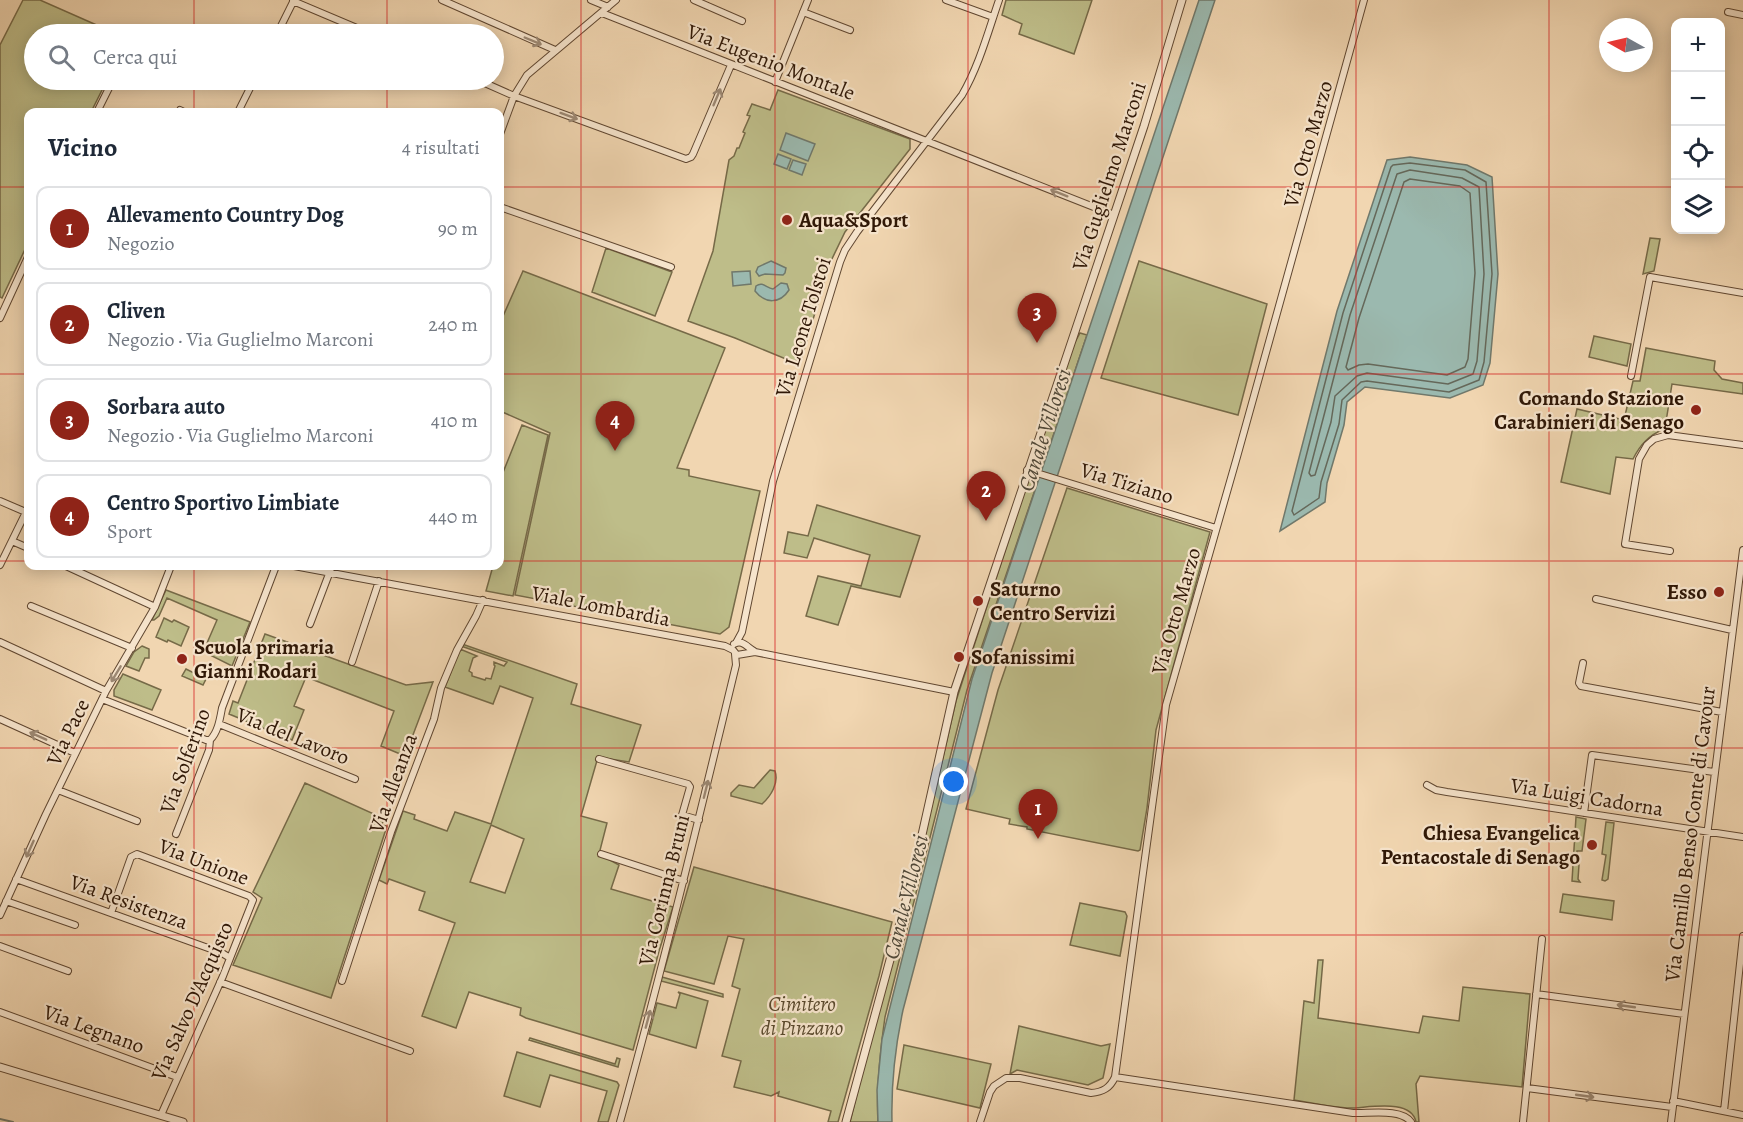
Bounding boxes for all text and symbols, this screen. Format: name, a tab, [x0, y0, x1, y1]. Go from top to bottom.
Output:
street label: Via Eugenio Montale	[682, 17, 859, 107]
north arrow	[1599, 18, 1653, 72]
map controls	[1671, 18, 1725, 234]
button: +	[1671, 18, 1725, 72]
search box	[24, 24, 504, 90]
one-way arrow	[524, 36, 542, 47]
icon: search	[45, 41, 78, 74]
text: Cerca qui	[93, 42, 178, 72]
button: −	[1671, 72, 1725, 126]
street label: Via Otto Marzo	[1276, 77, 1339, 211]
street label: Via Guglielmo Marconi	[1065, 78, 1153, 275]
one-way arrow	[712, 89, 723, 107]
one-way arrow	[559, 111, 578, 122]
button: locate	[1671, 126, 1725, 180]
text: Vicino	[48, 130, 117, 165]
text: 4 risultati	[402, 134, 480, 161]
button: layers	[1671, 180, 1725, 234]
one-way arrow	[1051, 187, 1069, 198]
text: Allevamento Country Dog	[107, 200, 344, 230]
place label: Aqua&Sport	[798, 206, 908, 234]
marker: Aqua&Sport	[780, 213, 794, 227]
text: 1	[66, 215, 73, 242]
text: 90 m	[438, 215, 478, 242]
text: Negozio	[107, 230, 175, 257]
street label: Via Leone Tolstoi	[768, 254, 838, 401]
pin: 3	[1018, 294, 1056, 343]
text: Cliven	[107, 296, 165, 326]
text: 2	[65, 311, 74, 338]
text: 240 m	[428, 311, 478, 338]
text: Negozio · Via Guglielmo Marconi	[107, 326, 374, 353]
water label: Canale Villoresi	[1011, 365, 1079, 495]
place label: Comando Stazione Carabinieri di Senago	[1494, 384, 1684, 436]
text: Sorbara auto	[107, 392, 225, 422]
pin: 4	[596, 402, 634, 451]
marker: Comando Stazione Carabinieri di Senago	[1689, 403, 1703, 417]
text: 3	[65, 407, 74, 434]
text: 410 m	[431, 407, 478, 434]
text: Negozio · Via Guglielmo Marconi	[107, 422, 374, 449]
street label: Via Tiziano	[1076, 455, 1177, 510]
pin: 2	[966, 472, 1006, 521]
text: Centro Sportivo Limbiate	[107, 488, 339, 518]
text: 4	[65, 503, 74, 530]
text: 440 m	[429, 503, 478, 530]
text: Sport	[107, 518, 152, 545]
street label: Via Otto Marzo	[1144, 544, 1207, 678]
place label: Saturno Centro Servizi	[990, 575, 1115, 627]
place label: Esso	[1667, 578, 1707, 606]
street label: Viale Lombardia	[529, 579, 673, 633]
marker: Esso	[1712, 585, 1726, 599]
marker: Saturno Centro Servizi	[971, 594, 985, 608]
place label: Scuola primaria Gianni Rodari	[194, 633, 335, 685]
place label: Sofanissimi	[971, 643, 1075, 671]
marker: Sofanissimi	[952, 650, 966, 664]
marker: Scuola primaria Gianni Rodari	[175, 652, 189, 666]
one-way arrow	[110, 665, 122, 682]
street label: Via Camillo Benso Conte di Cavour	[1658, 685, 1722, 984]
street label: Via Pace	[39, 694, 96, 771]
street label: Via del Lavoro	[231, 700, 354, 771]
street label: Via Solferino	[153, 705, 217, 818]
street label: Via Alleanza	[362, 729, 424, 838]
one-way arrow	[29, 730, 47, 741]
your location	[939, 767, 968, 796]
street label: Via Luigi Cadorna	[1508, 771, 1666, 823]
one-way arrow	[701, 780, 713, 799]
pin: 1	[1018, 790, 1058, 839]
street label: Via Corinna Bruni	[631, 811, 696, 970]
place label: Chiesa Evangelica Pentacostale di Senago	[1381, 819, 1581, 871]
water label: Canale Villoresi	[876, 831, 936, 962]
street label: Via Unione	[154, 832, 253, 892]
marker: Chiesa Evangelica Pentacostale di Senago	[1585, 838, 1599, 852]
one-way arrow	[24, 839, 36, 857]
street label: Via Resistenza	[65, 867, 192, 936]
street label: Via Salvo D'Acquisto	[144, 917, 240, 1086]
park label: Cimitero di Pinzano	[761, 990, 843, 1042]
street label: Via Legnano	[39, 997, 148, 1060]
one-way arrow	[1616, 1001, 1636, 1012]
one-way arrow	[643, 1009, 655, 1028]
one-way arrow	[1574, 1090, 1594, 1101]

